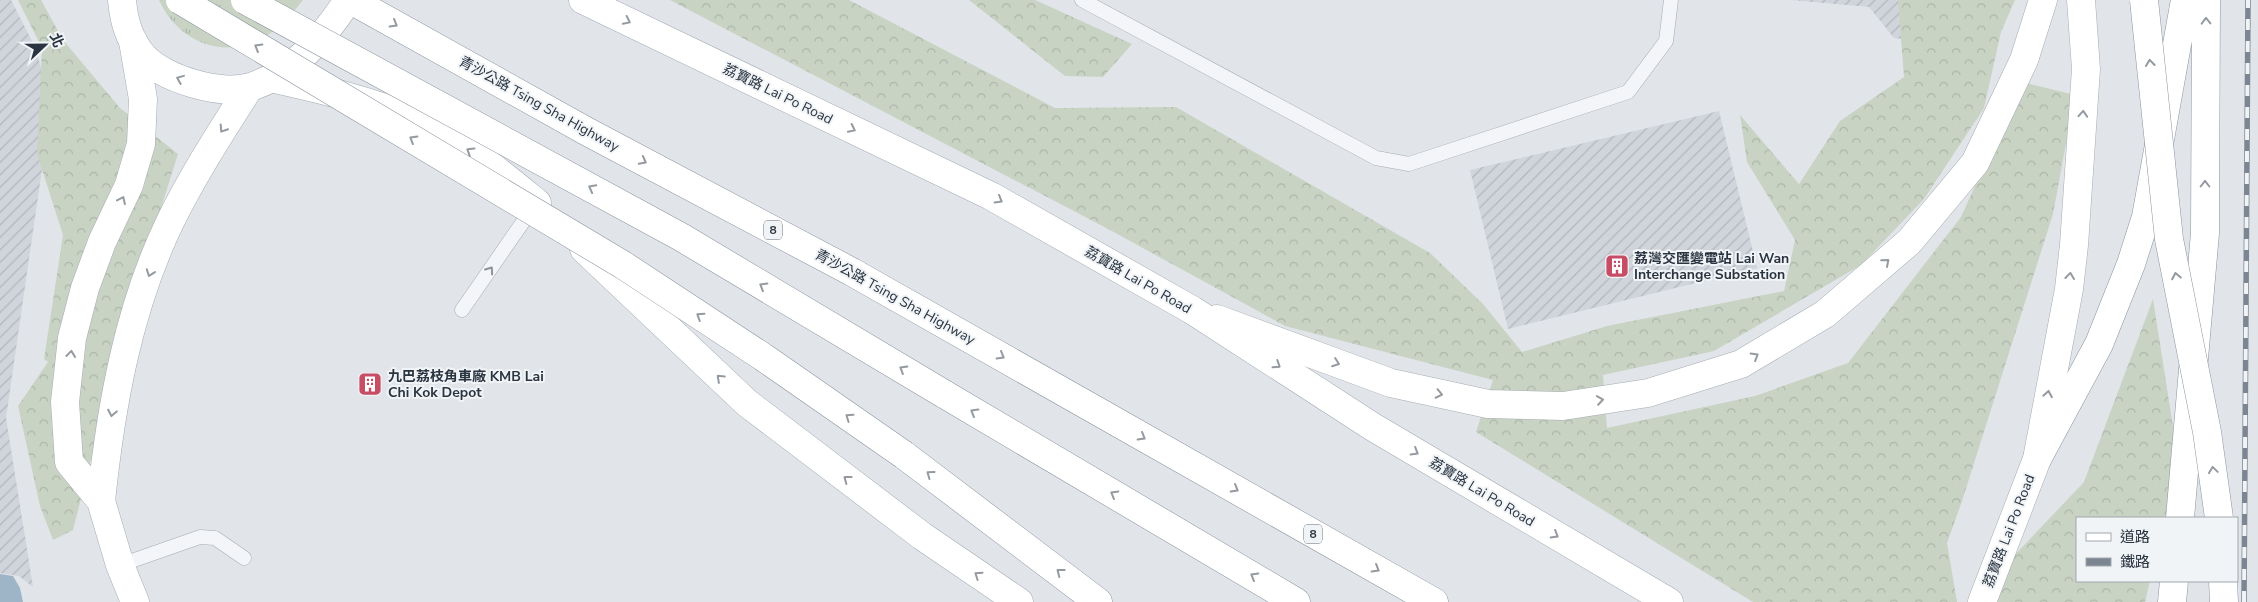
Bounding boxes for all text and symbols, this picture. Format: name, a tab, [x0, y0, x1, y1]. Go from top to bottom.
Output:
one-way arrow	[622, 15, 631, 25]
one-way arrow	[2201, 17, 2211, 25]
one-way arrow	[388, 18, 397, 28]
north arrow	[20, 20, 70, 70]
text: 北	[45, 30, 68, 50]
one-way arrow	[255, 43, 264, 53]
street label: 青沙公路 Tsing Sha Highway	[455, 52, 623, 156]
one-way arrow	[2145, 58, 2156, 66]
street label: 荔寶路 Lai Po Road	[720, 59, 836, 129]
one-way arrow	[176, 74, 184, 84]
one-way arrow	[2077, 110, 2088, 118]
one-way arrow	[219, 123, 229, 132]
one-way arrow	[847, 123, 856, 133]
one-way arrow	[409, 136, 418, 146]
one-way arrow	[467, 148, 476, 158]
one-way arrow	[638, 155, 647, 165]
one-way arrow	[2200, 180, 2210, 188]
one-way arrow	[588, 184, 597, 194]
one-way arrow	[993, 194, 1002, 204]
one-way arrow	[115, 196, 126, 205]
road number: 8	[764, 220, 782, 240]
street label: 荔寶路 Lai Po Road	[1081, 242, 1195, 318]
street label: 青沙公路 Tsing Sha Highway	[811, 245, 979, 349]
place label: 荔灣交匯變電站 Lai Wan Interchange Substation	[1634, 249, 1789, 284]
building icon: 荔灣交匯變電站 Lai Wan Interchange Substation	[1604, 253, 1630, 279]
one-way arrow	[1881, 258, 1890, 267]
one-way arrow	[484, 266, 493, 276]
one-way arrow	[146, 269, 156, 277]
one-way arrow	[2172, 271, 2182, 280]
one-way arrow	[2064, 272, 2075, 280]
one-way arrow	[760, 282, 769, 292]
one-way arrow	[696, 313, 706, 322]
one-way arrow	[65, 349, 76, 357]
one-way arrow	[996, 350, 1005, 360]
one-way arrow	[1749, 353, 1758, 363]
one-way arrow	[1331, 357, 1340, 367]
one-way arrow	[1271, 359, 1280, 368]
one-way arrow	[899, 366, 908, 376]
place label: 九巴荔枝角車廠 KMB Lai Chi Kok Depot	[388, 367, 544, 402]
building icon: 九巴荔枝角車廠 KMB Lai Chi Kok Depot	[357, 371, 383, 397]
one-way arrow	[717, 375, 726, 384]
one-way arrow	[1434, 388, 1443, 398]
one-way arrow	[2043, 389, 2053, 398]
one-way arrow	[1596, 395, 1604, 406]
one-way arrow	[970, 408, 979, 418]
one-way arrow	[107, 409, 118, 418]
one-way arrow	[845, 414, 855, 423]
one-way arrow	[1137, 430, 1146, 440]
one-way arrow	[1409, 446, 1418, 456]
street label: 荔寶路 Lai Po Road	[1426, 453, 1538, 531]
one-way arrow	[2208, 466, 2219, 474]
one-way arrow	[926, 471, 936, 480]
street label: 荔寶路 Lai Po Road	[1979, 472, 2039, 590]
one-way arrow	[843, 476, 853, 485]
one-way arrow	[1229, 483, 1238, 493]
one-way arrow	[1110, 491, 1119, 501]
legend	[2076, 517, 2238, 582]
road number: 8	[1304, 524, 1322, 544]
text: 道路	[2120, 527, 2150, 547]
one-way arrow	[1549, 528, 1558, 538]
text: 鐵路	[2120, 552, 2150, 572]
one-way arrow	[1371, 563, 1380, 573]
one-way arrow	[1056, 569, 1066, 578]
one-way arrow	[975, 571, 984, 581]
one-way arrow	[1250, 573, 1259, 583]

